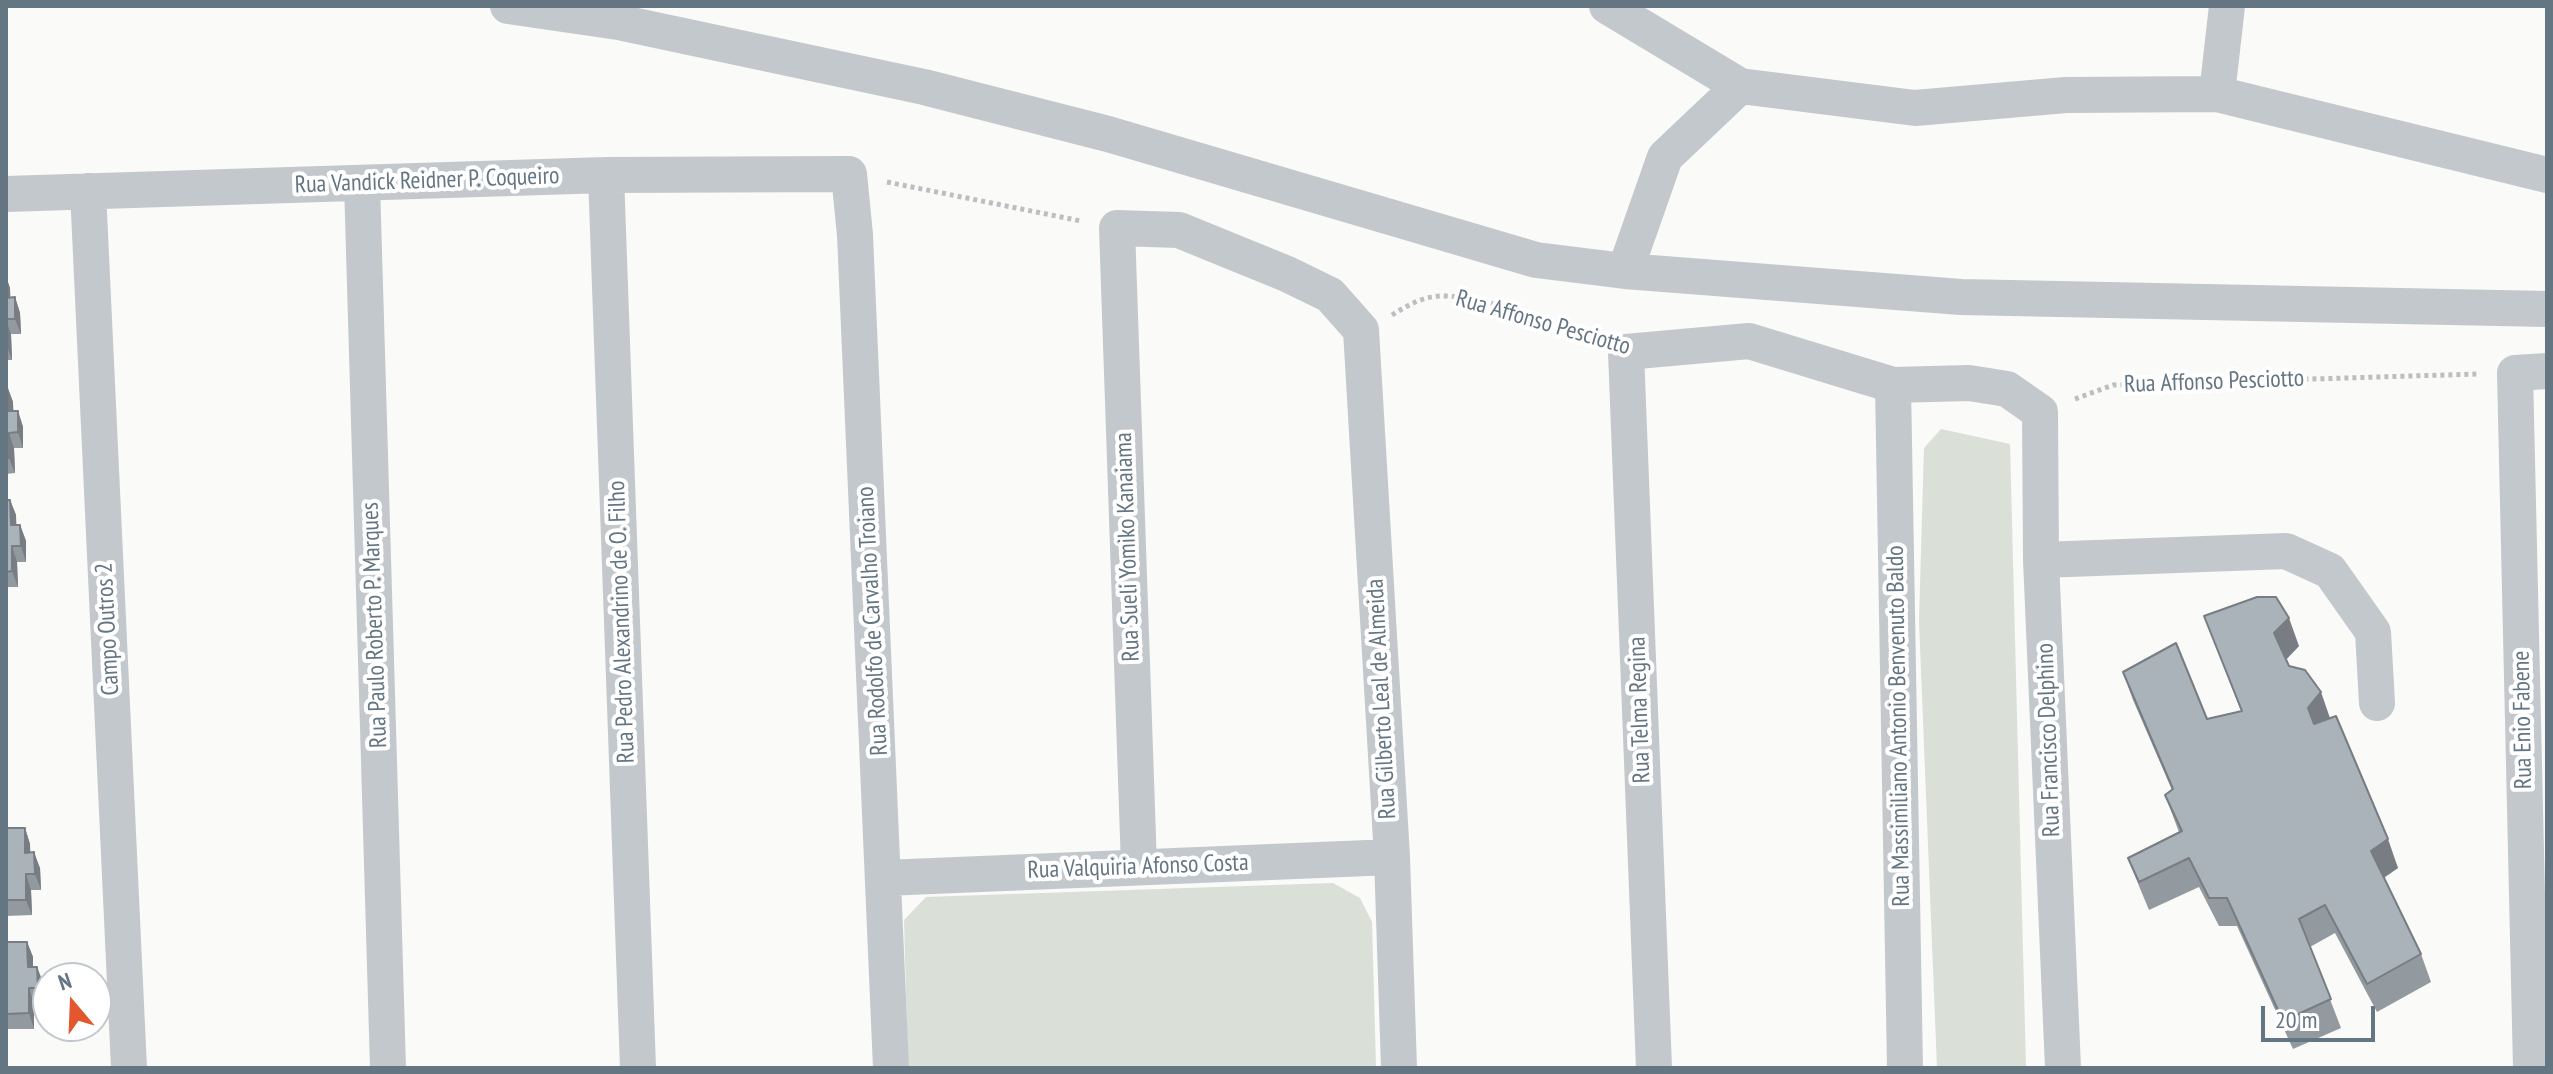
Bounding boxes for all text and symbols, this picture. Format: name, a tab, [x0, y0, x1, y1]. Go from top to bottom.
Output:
street label: Rua Vandick Reidner P. Coqueiro	[294, 162, 560, 200]
street label: Rua Affonso Pesciotto	[1452, 284, 1634, 362]
street label: Rua Affonso Pesciotto	[2123, 364, 2305, 400]
street label: Rua Sueli Yomiko Kanaiama	[1110, 432, 1146, 662]
street label: Rua Pedro Alexandrino de O. Filho	[603, 480, 641, 764]
street label: Rua Rodolfo de Carvalho Troiano	[852, 486, 894, 756]
street label: Rua Paulo Roberto P. Marques	[356, 502, 394, 748]
street label: Rua Massimiliano Antonio Benvenuto Baldo	[1881, 545, 1917, 907]
street label: Campo Outros 2	[90, 562, 126, 696]
street label: Rua Gilberto Leal de Almeida	[1361, 578, 1403, 820]
street label: Rua Telma Regina	[1623, 636, 1657, 784]
street label: Rua Francisco Delphino	[2031, 643, 2067, 837]
street label: Rua Enio Fabene	[2507, 651, 2539, 789]
street label: Rua Valquiria Afonso Costa	[1027, 849, 1249, 885]
north arrow	[32, 962, 112, 1042]
text: N	[55, 966, 75, 996]
scale bar	[2265, 990, 2379, 1040]
text: 20 m	[2275, 1004, 2317, 1035]

